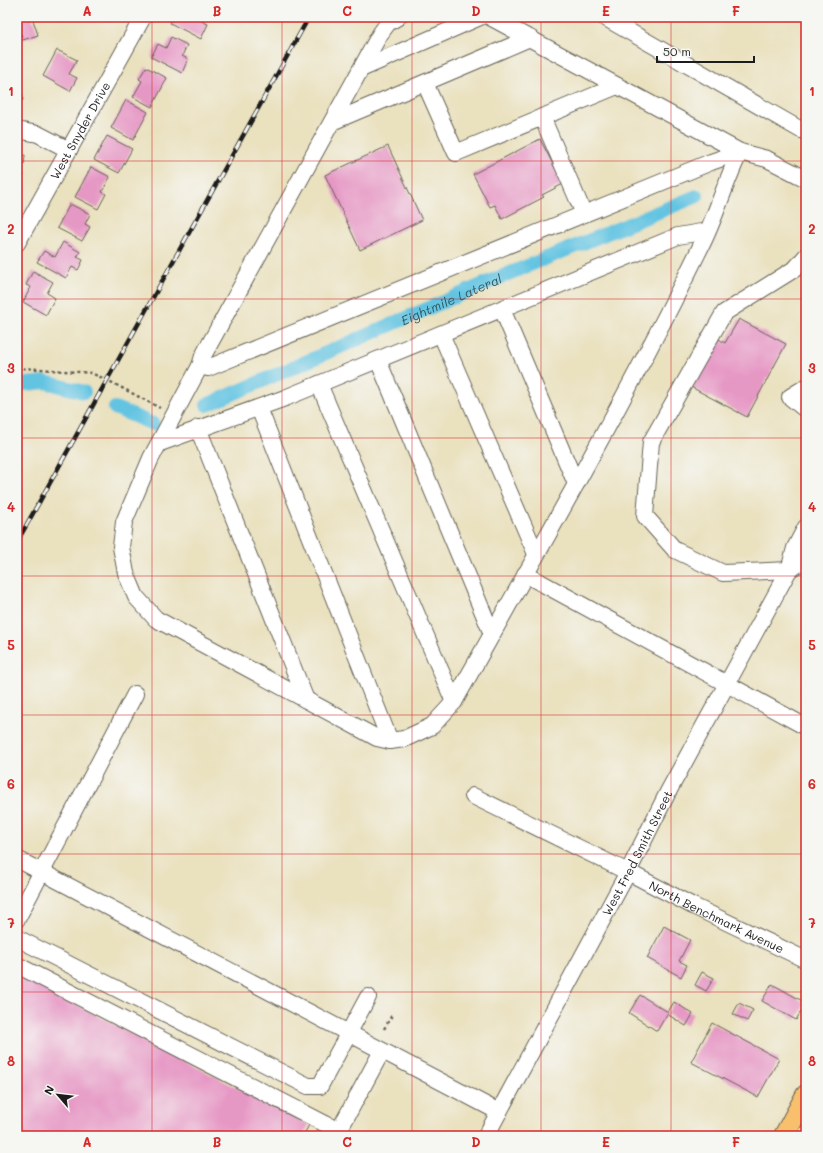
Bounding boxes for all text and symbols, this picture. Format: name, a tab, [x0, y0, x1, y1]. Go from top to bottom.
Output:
text: A	[82, 2, 92, 19]
text: B	[213, 2, 222, 19]
text: C	[342, 2, 352, 19]
text: D	[471, 2, 481, 19]
text: E	[602, 2, 610, 19]
text: F	[732, 2, 740, 19]
scale bar	[657, 38, 754, 64]
text: 50 m	[663, 43, 691, 59]
street label: West Snyder Drive	[46, 79, 113, 182]
text: 1	[8, 82, 14, 99]
text: 1	[809, 82, 815, 99]
text: 2	[7, 220, 15, 237]
text: 2	[808, 220, 816, 237]
water label: Eightmile Lateral	[398, 269, 505, 328]
text: 3	[7, 359, 15, 376]
text: 3	[808, 359, 816, 376]
text: 4	[7, 498, 15, 515]
text: 4	[808, 498, 816, 515]
text: 5	[7, 636, 15, 653]
text: 5	[808, 636, 816, 653]
text: 6	[7, 775, 15, 792]
text: 6	[808, 775, 816, 792]
street label: West Fred Smith Street	[598, 787, 676, 918]
street label: North Benchmark Avenue	[647, 877, 787, 956]
text: 7	[7, 914, 15, 931]
text: 7	[808, 914, 816, 931]
text: 8	[7, 1052, 15, 1069]
text: 8	[808, 1052, 816, 1069]
north arrow	[38, 1075, 78, 1115]
text: N	[40, 1083, 57, 1097]
text: A	[82, 1133, 92, 1150]
text: B	[213, 1133, 222, 1150]
text: C	[342, 1133, 352, 1150]
text: D	[471, 1133, 481, 1150]
text: E	[602, 1133, 610, 1150]
text: F	[732, 1133, 740, 1150]

